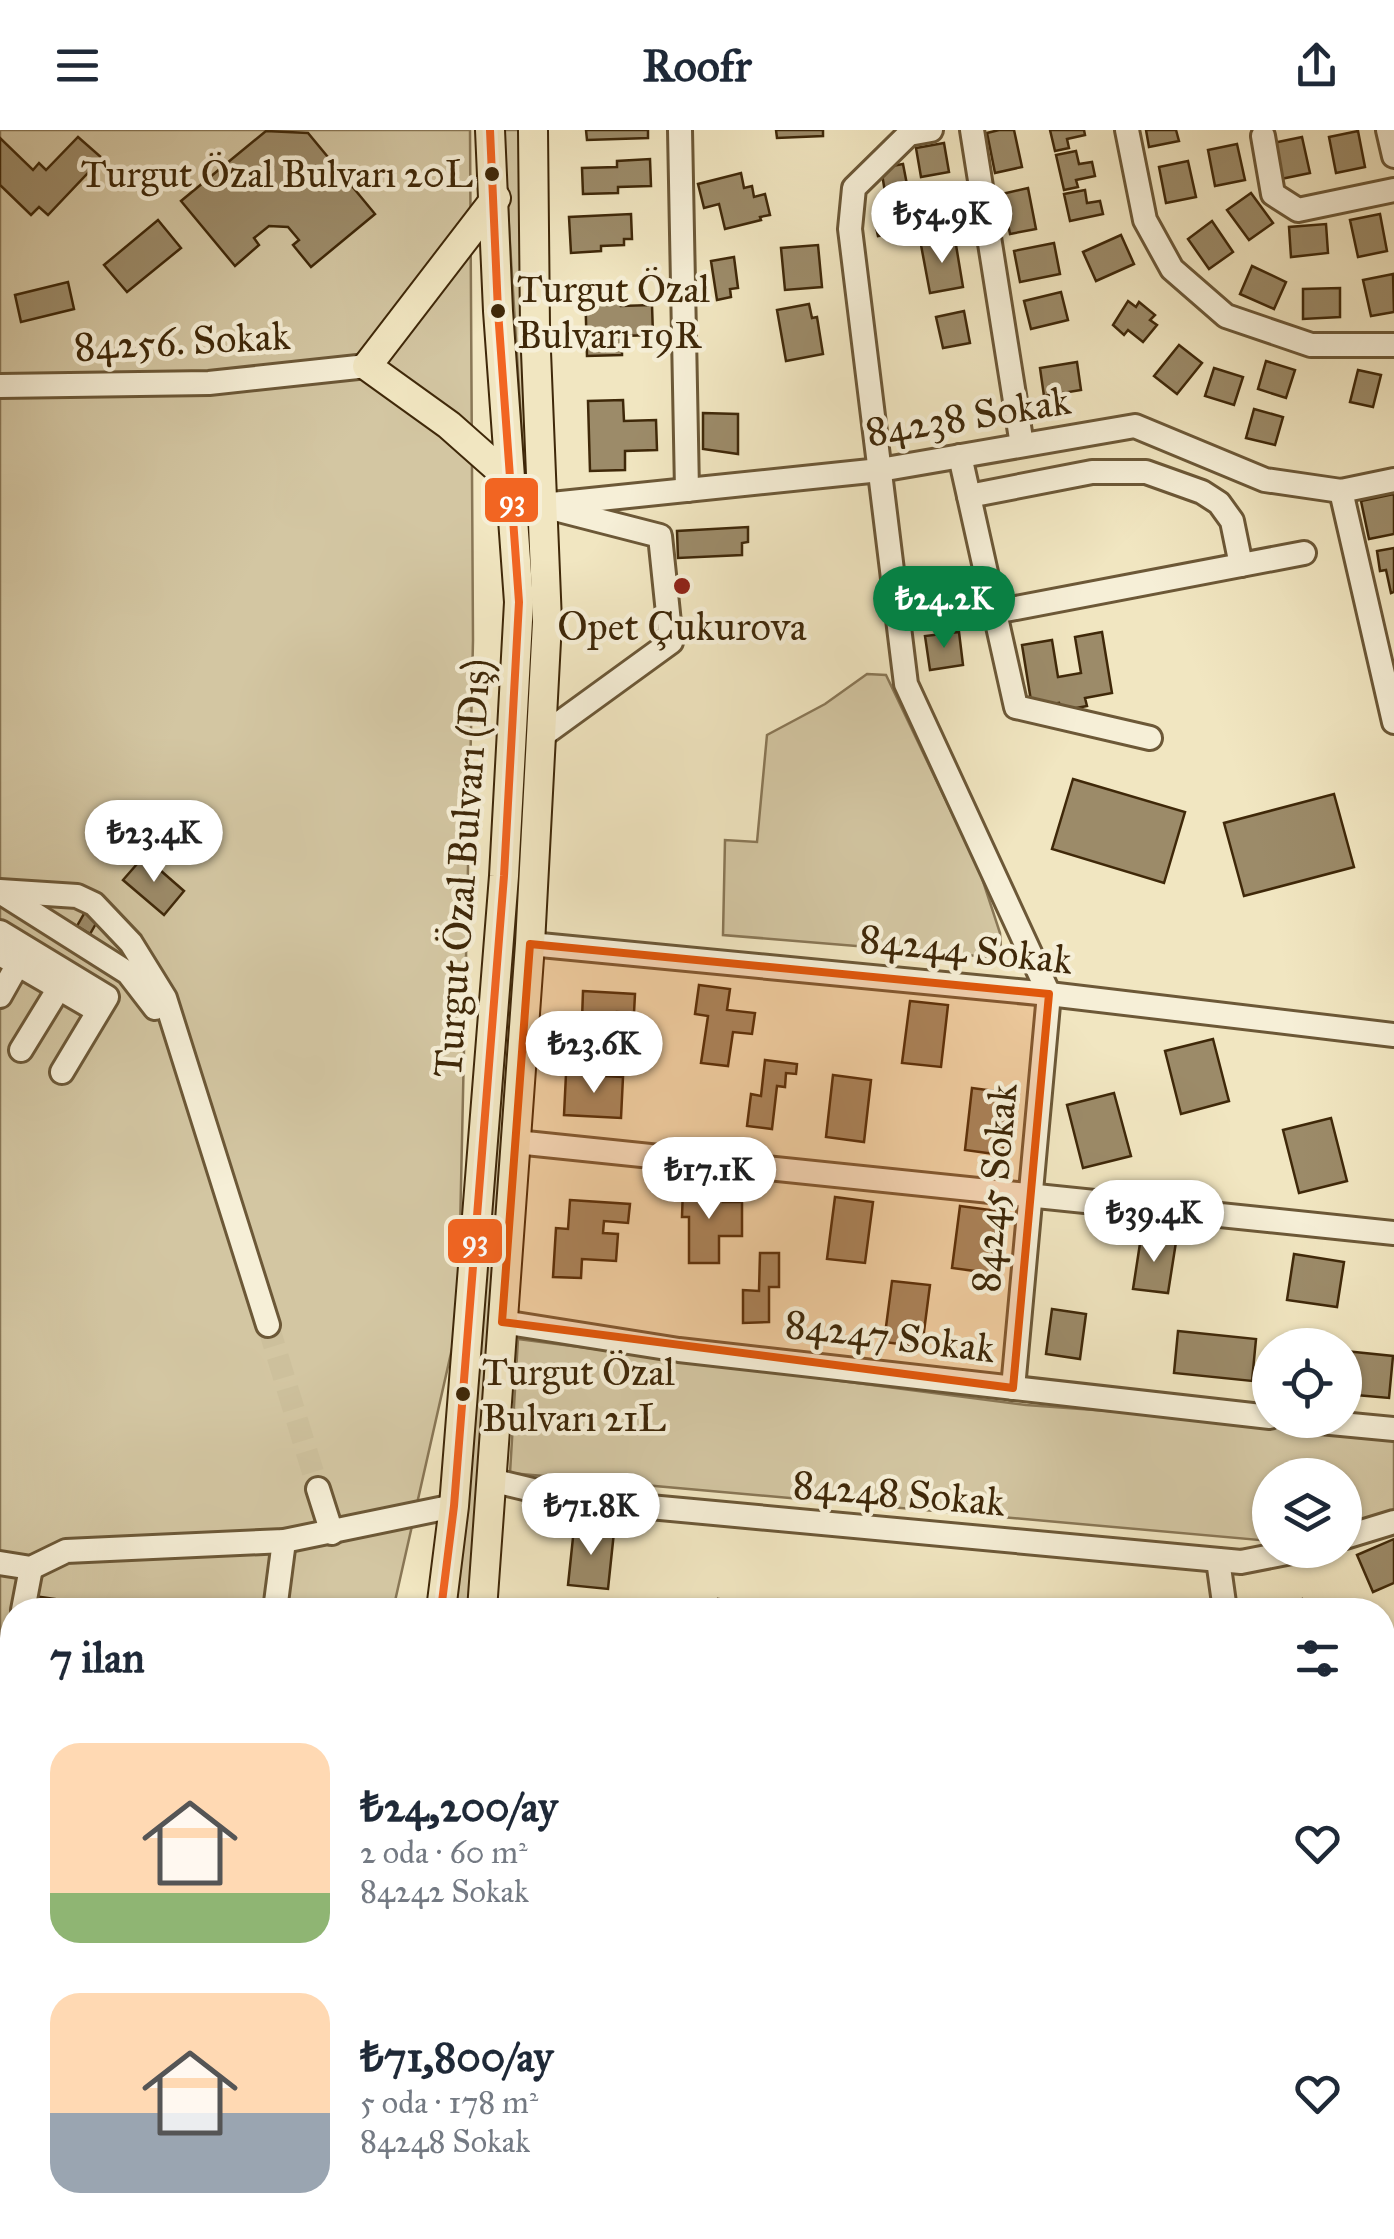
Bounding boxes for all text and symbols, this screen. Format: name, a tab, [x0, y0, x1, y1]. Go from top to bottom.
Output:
icon: menu	[50, 38, 105, 93]
text: Roofr	[642, 38, 752, 93]
icon: share	[1289, 38, 1344, 93]
place label: Turgut Özal Bulvarı 20L	[81, 151, 473, 197]
marker: Turgut Özal Bulvarı 20L	[482, 164, 502, 184]
pin: ₺54.9K	[861, 181, 1023, 266]
text: ₺54.9K	[893, 194, 991, 233]
place label: Turgut Özal Bulvarı 19R	[517, 266, 711, 358]
marker: Turgut Özal Bulvarı 19R	[488, 301, 508, 321]
street label: 84256. Sokak	[73, 311, 292, 371]
street label: 84238 Sokak	[862, 376, 1074, 456]
line badge: 93	[483, 476, 540, 524]
text: 93	[499, 483, 525, 518]
pin: ₺24.2K	[863, 566, 1025, 651]
marker: Opet Çukurova	[671, 575, 693, 597]
text: ₺24.2K	[895, 579, 993, 618]
place label: Opet Çukurova	[557, 602, 807, 651]
street label: Turgut Özal Bulvarı (Dış)	[423, 657, 501, 1079]
pin: ₺23.4K	[73, 800, 235, 885]
text: ₺23.4K	[107, 813, 201, 852]
street label: 84244 Sokak	[857, 913, 1075, 985]
pin: ₺23.6K	[513, 1011, 675, 1096]
text: ₺23.6K	[548, 1024, 640, 1063]
street label: 84245 Sokak	[960, 1081, 1028, 1295]
pin: ₺17.1K	[628, 1137, 790, 1222]
text: ₺17.1K	[664, 1150, 754, 1189]
pin: ₺39.4K	[1073, 1180, 1235, 1265]
text: ₺39.4K	[1106, 1193, 1202, 1232]
line badge: 93	[446, 1217, 504, 1265]
text: 93	[462, 1223, 488, 1258]
street label: 84247 Sokak	[782, 1299, 998, 1373]
map controls	[1252, 1328, 1362, 1568]
button: locate	[1252, 1328, 1362, 1438]
place label: Turgut Özal Bulvarı 21L	[482, 1349, 676, 1441]
marker: Turgut Özal Bulvarı 21L	[453, 1384, 473, 1404]
button: layers	[1252, 1458, 1362, 1568]
street label: 84248 Sokak	[791, 1459, 1008, 1527]
pin: ₺71.8K	[510, 1473, 672, 1558]
text: ₺71.8K	[544, 1486, 638, 1525]
icon: filters	[1290, 1631, 1345, 1686]
text: 7 ilan	[50, 1632, 145, 1684]
text: ₺24,200/ay	[360, 1781, 558, 1833]
icon: home	[130, 1783, 250, 1903]
icon: heart	[1290, 1816, 1345, 1871]
text: 2 oda · 60 m²	[360, 1833, 528, 1872]
text: 84242 Sokak	[360, 1872, 529, 1911]
text: ₺71,800/ay	[360, 2031, 553, 2083]
icon: home	[130, 2033, 250, 2153]
icon: heart	[1290, 2066, 1345, 2121]
text: 5 oda · 178 m²	[360, 2083, 538, 2122]
text: 84248 Sokak	[360, 2122, 530, 2161]

